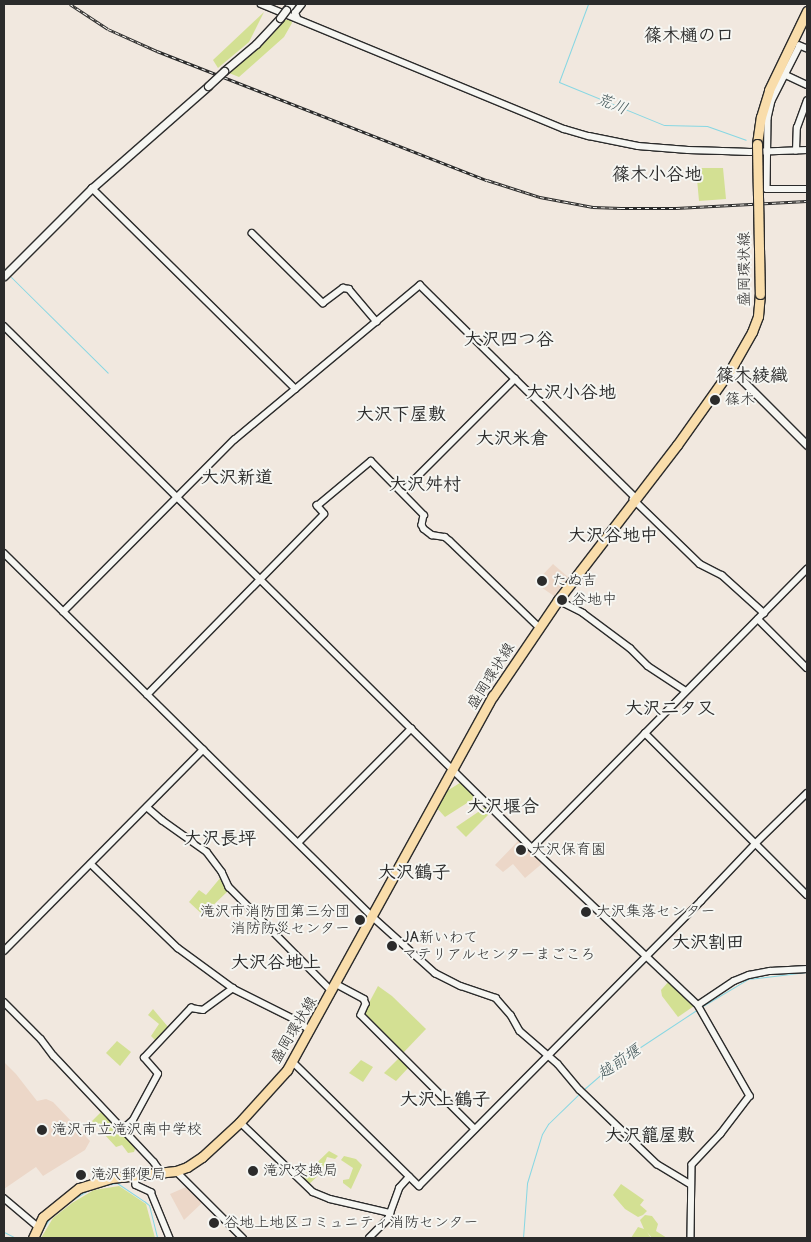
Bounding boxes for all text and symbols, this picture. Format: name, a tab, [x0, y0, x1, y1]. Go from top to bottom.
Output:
district label: 篠木樋の口	[644, 25, 734, 47]
water label: 荒川	[594, 89, 630, 119]
district label: 篠木小谷地	[612, 164, 702, 186]
street label: 盛岡環状線	[736, 232, 754, 306]
district label: 大沢四つ谷	[464, 329, 554, 351]
district label: 篠木綾織	[716, 365, 788, 387]
district label: 大沢小谷地	[526, 382, 616, 404]
place label: 篠木	[725, 391, 755, 409]
marker: 篠木	[709, 394, 721, 406]
district label: 大沢下屋敷	[356, 404, 446, 426]
district label: 大沢米倉	[476, 428, 548, 450]
district label: 大沢新道	[201, 467, 273, 489]
district label: 大沢舛村	[389, 474, 461, 496]
district label: 大沢谷地中	[568, 525, 658, 547]
place label: たぬ吉	[552, 572, 597, 590]
marker: たぬ吉	[536, 575, 548, 587]
place label: 谷地中	[572, 591, 617, 609]
marker: 谷地中	[556, 594, 568, 606]
street label: 盛岡環状線	[463, 639, 519, 713]
district label: 大沢二タ又	[625, 698, 715, 720]
district label: 大沢堰合	[467, 796, 539, 818]
district label: 大沢長坪	[184, 828, 256, 850]
place label: 大沢保育園	[531, 841, 606, 859]
marker: 大沢保育園	[515, 844, 527, 856]
district label: 大沢鶴子	[378, 862, 450, 884]
place label: 滝沢市消防団第三分団 消防防災センター	[200, 902, 350, 937]
place label: 大沢集落センター	[596, 903, 716, 921]
marker: 大沢集落センター	[580, 906, 592, 918]
marker: 滝沢市消防団第三分団 消防防災センター	[354, 914, 366, 926]
place label: JA新いわて マテリアルセンターまごころ	[402, 928, 597, 963]
district label: 大沢割田	[672, 932, 744, 954]
marker: JA新いわて マテリアルセンターまごころ	[386, 940, 398, 952]
district label: 大沢谷地上	[231, 952, 321, 974]
street label: 盛岡環状線	[267, 993, 321, 1067]
water label: 越前堰	[594, 1041, 644, 1083]
district label: 大沢上鶴子	[400, 1089, 490, 1111]
place label: 滝沢市立滝沢南中学校	[52, 1121, 202, 1139]
marker: 滝沢市立滝沢南中学校	[36, 1124, 48, 1136]
district label: 大沢籠屋敷	[605, 1125, 695, 1147]
place label: 滝沢交換局	[263, 1162, 338, 1180]
marker: 滝沢交換局	[247, 1165, 259, 1177]
place label: 滝沢郵便局	[91, 1166, 166, 1184]
marker: 滝沢郵便局	[75, 1169, 87, 1181]
place label: 谷地上地区コミュニティ消防センター	[224, 1214, 479, 1232]
marker: 谷地上地区コミュニティ消防センター	[208, 1217, 220, 1229]

